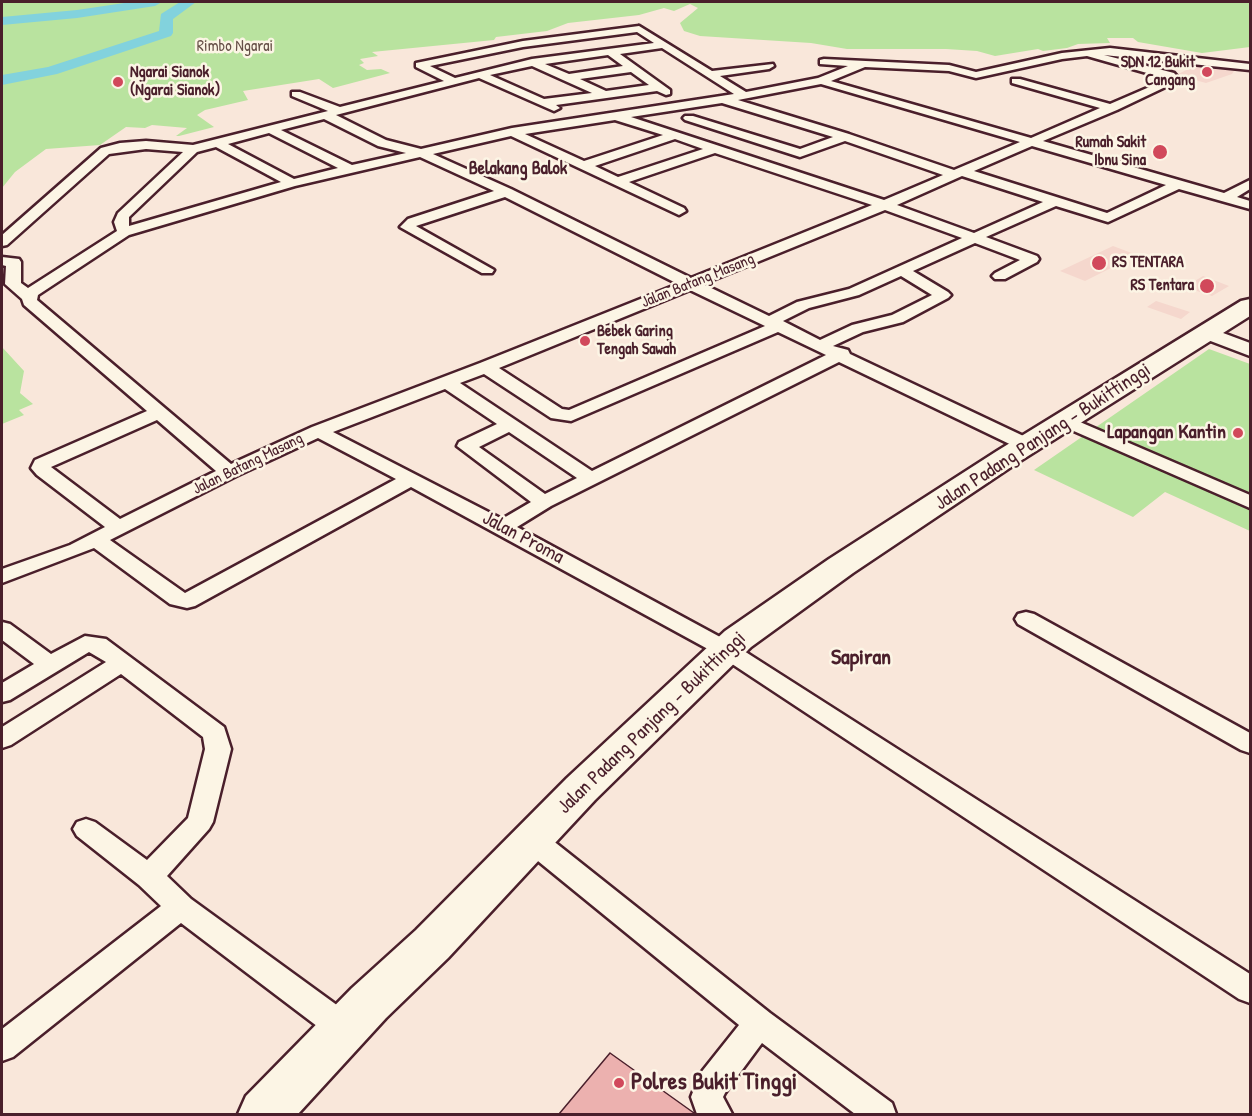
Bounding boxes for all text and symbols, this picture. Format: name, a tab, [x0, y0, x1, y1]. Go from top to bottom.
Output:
park label: Rimbo Ngarai	[197, 37, 273, 57]
place label: SDN 12 Bukit Cangang	[1121, 53, 1195, 91]
place label: Ngarai Sianok (Ngarai Sianok)	[130, 63, 220, 101]
marker: SDN 12 Bukit Cangang	[1200, 65, 1214, 79]
marker: Ngarai Sianok (Ngarai Sianok)	[111, 75, 125, 89]
place label: Rumah Sakit Ibnu Sina	[1075, 133, 1146, 171]
marker: Rumah Sakit Ibnu Sina	[1151, 143, 1169, 161]
district label: Belakang Balok	[469, 158, 567, 180]
street label: Jalan Batang Masang	[639, 250, 757, 312]
place label: RS TENTARA	[1112, 253, 1184, 273]
marker: RS TENTARA	[1090, 254, 1108, 272]
place label: RS Tentara	[1130, 276, 1194, 296]
marker: RS Tentara	[1198, 277, 1216, 295]
place label: Bebek Garing Tengah Sawah	[597, 322, 676, 360]
marker: Bebek Garing Tengah Sawah	[578, 334, 592, 348]
street label: Jalan Padang Panjang - Bukittinggi	[931, 358, 1155, 516]
place label: Lapangan Kantin	[1107, 421, 1226, 445]
marker: Lapangan Kantin	[1231, 426, 1245, 440]
street label: Jalan Batang Masang	[190, 429, 306, 499]
street label: Jalan Proma	[478, 507, 568, 569]
street label: Jalan Padang Panjang - Bukittinggi	[553, 627, 751, 819]
district label: Sapiran	[831, 645, 891, 671]
place label: Polres Bukit Tinggi	[631, 1069, 797, 1097]
marker: Polres Bukit Tinggi	[612, 1076, 626, 1090]

